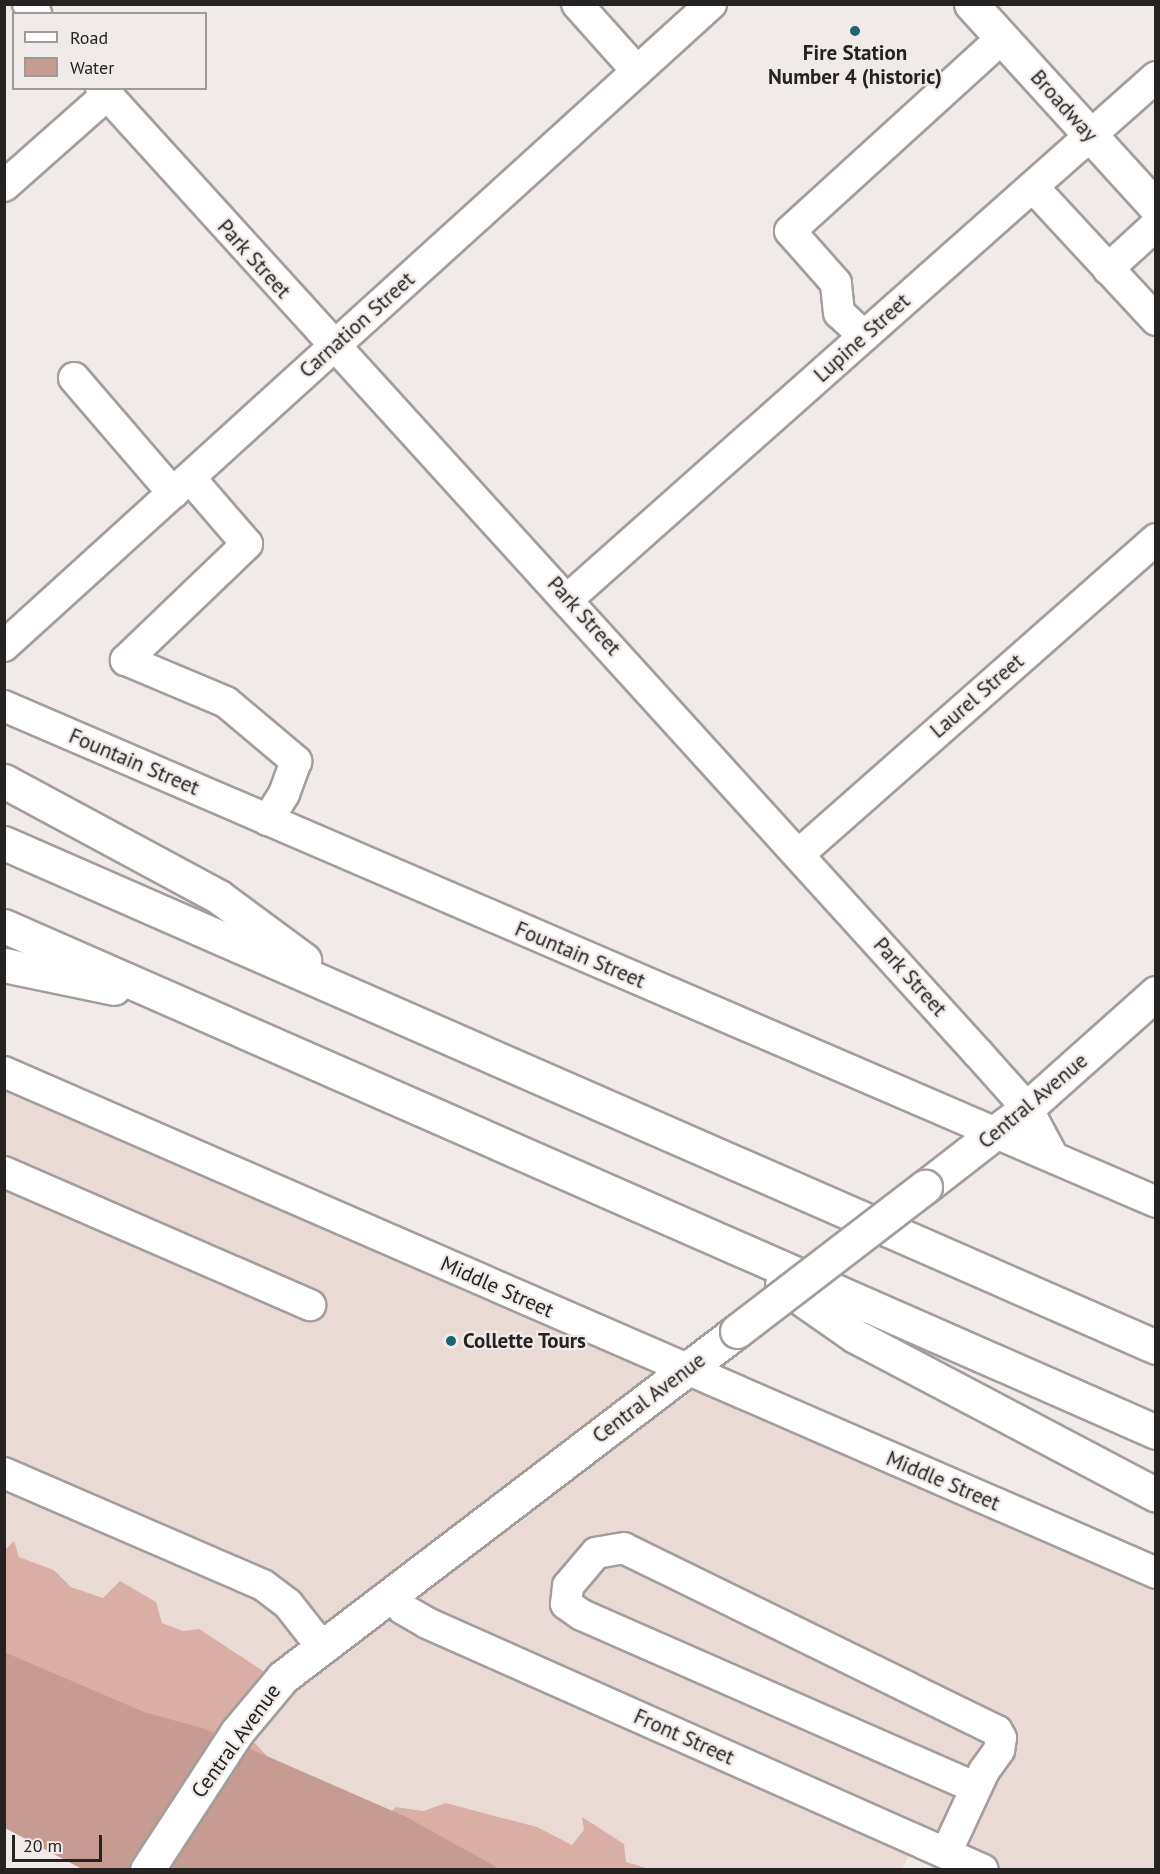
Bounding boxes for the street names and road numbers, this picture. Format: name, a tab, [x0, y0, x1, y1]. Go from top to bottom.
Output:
street label: Broadway	[1025, 65, 1103, 147]
street label: Park Street	[212, 214, 296, 304]
street label: Carnation Street	[294, 267, 420, 383]
street label: Lupine Street	[809, 288, 915, 388]
street label: Park Street	[542, 571, 626, 661]
street label: Laurel Street	[925, 649, 1029, 743]
street label: Fountain Street	[65, 723, 203, 801]
street label: Fountain Street	[511, 916, 649, 994]
street label: Park Street	[868, 932, 952, 1022]
street label: Central Avenue	[973, 1048, 1093, 1154]
street label: Middle Street	[437, 1251, 557, 1323]
street label: Central Avenue	[587, 1347, 711, 1449]
street label: Middle Street	[882, 1446, 1004, 1516]
street label: Central Avenue	[186, 1679, 286, 1803]
street label: Front Street	[630, 1704, 738, 1770]

